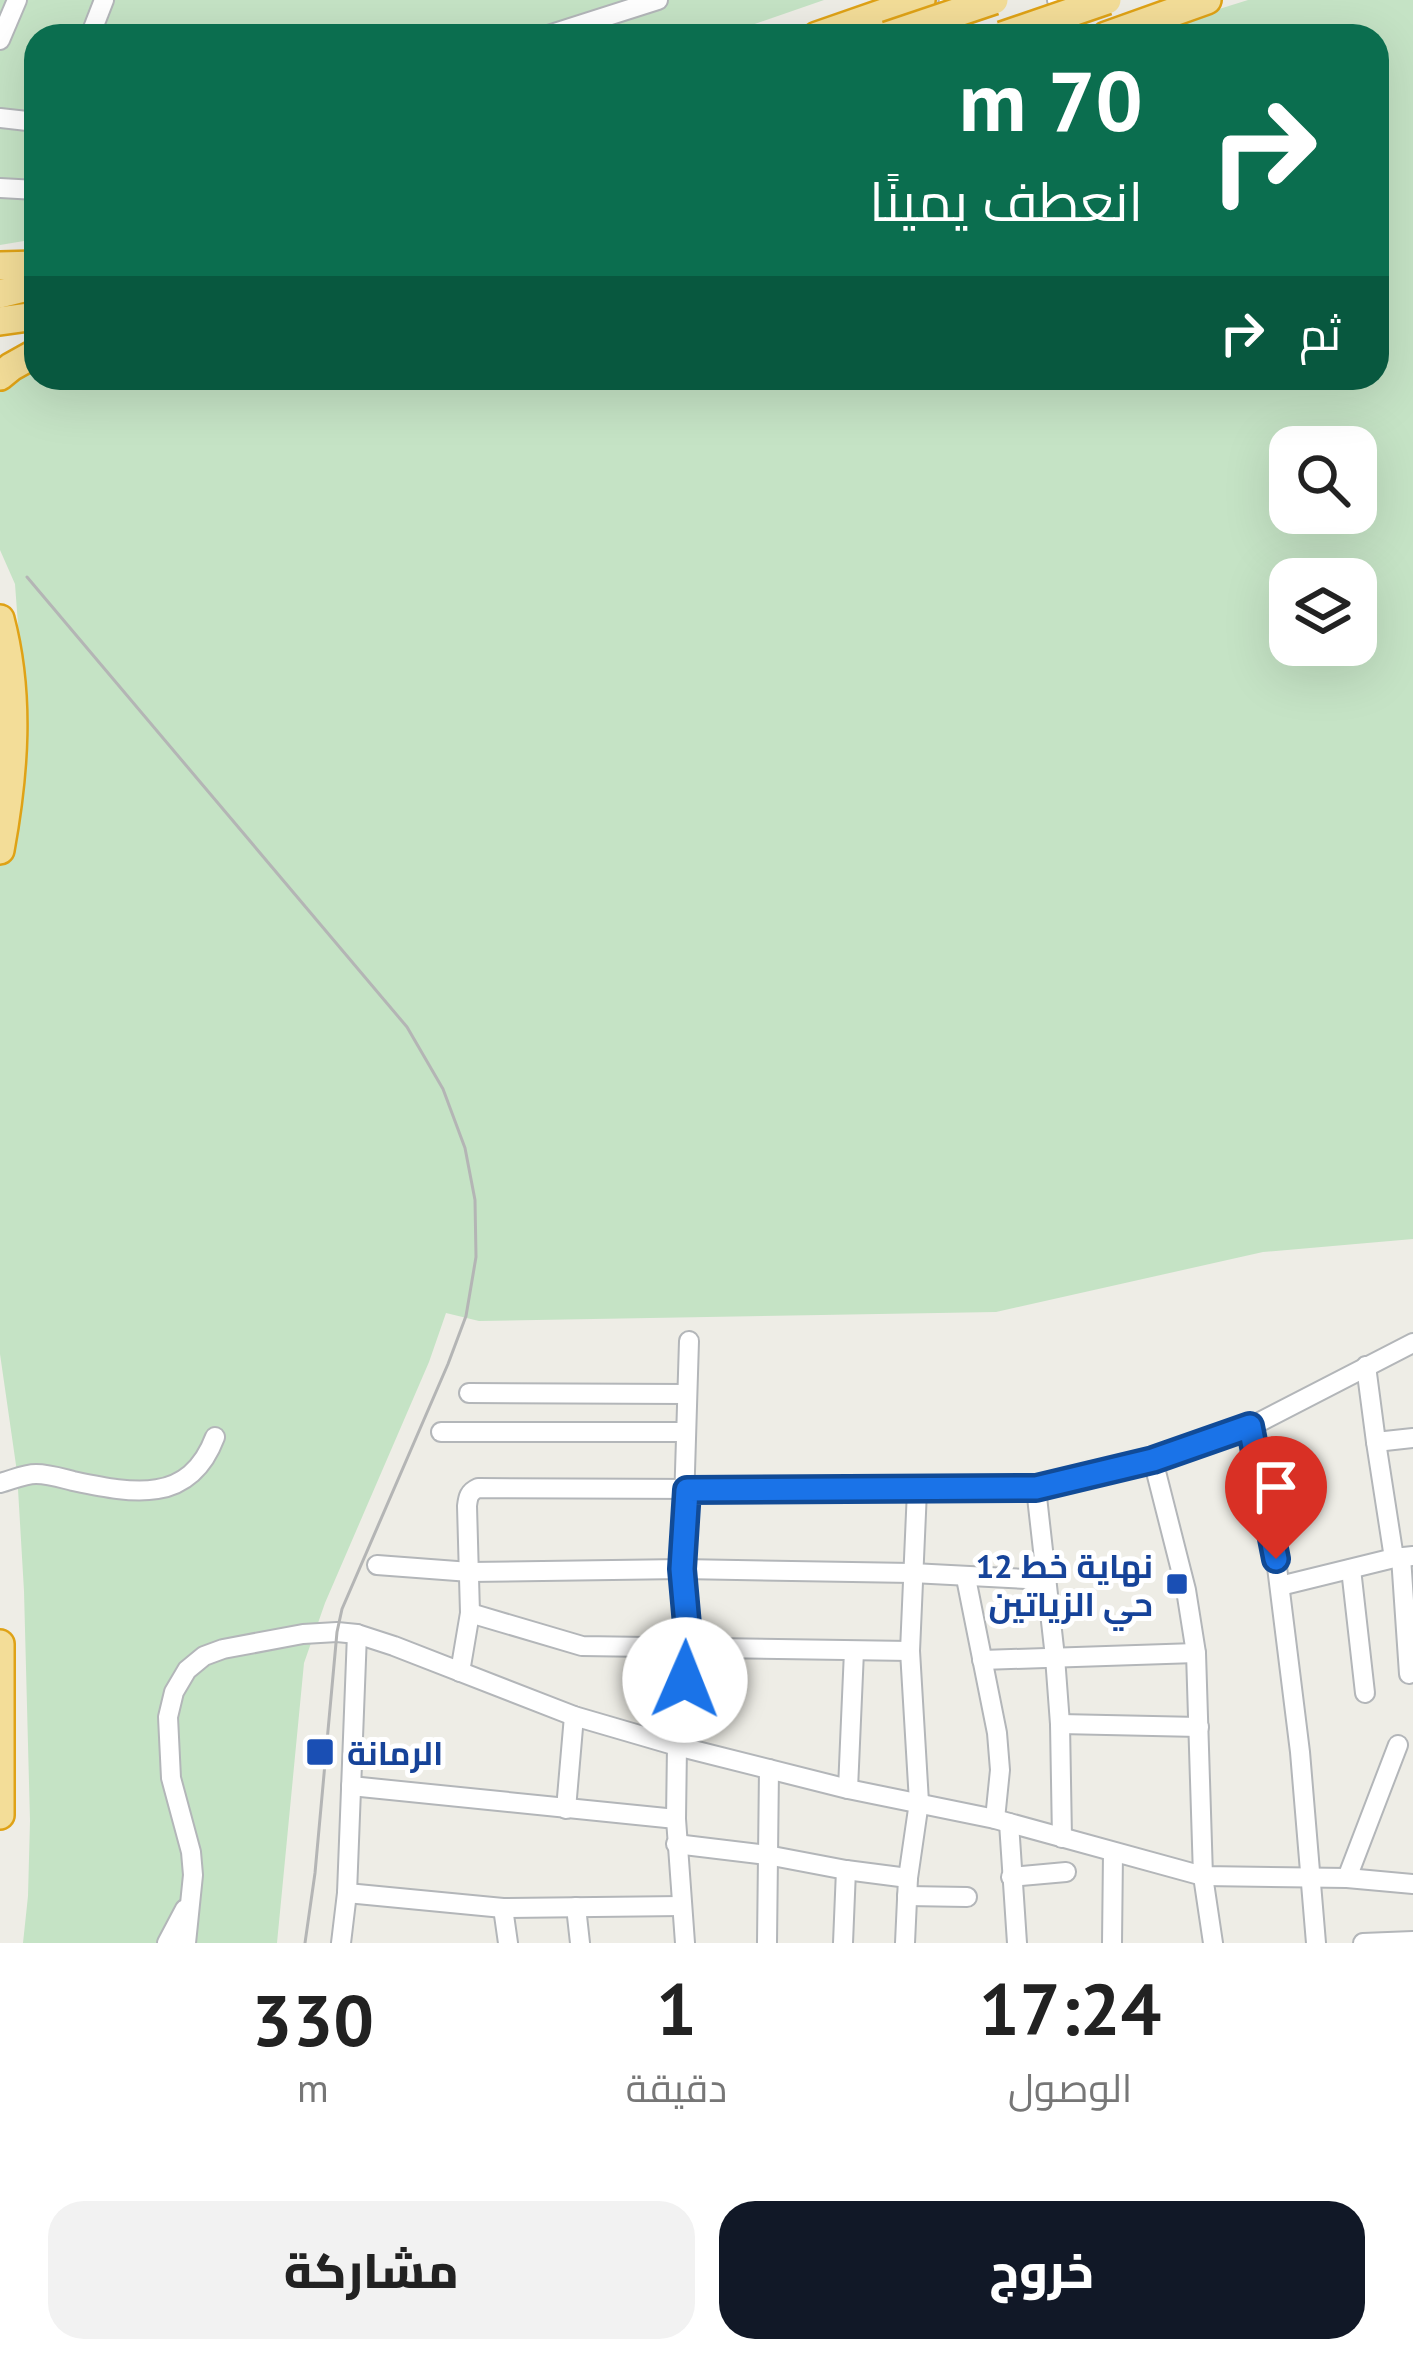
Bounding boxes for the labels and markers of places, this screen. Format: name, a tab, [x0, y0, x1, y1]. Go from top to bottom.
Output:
pin	[1225, 1436, 1327, 1559]
place label: نهاية خط 12 حي الزياتين	[975, 1544, 1153, 1631]
marker: نهاية خط 12 حي الزياتين	[1164, 1571, 1190, 1597]
place label: الرمانة	[347, 1731, 443, 1774]
marker: الرمانة	[304, 1736, 336, 1768]

